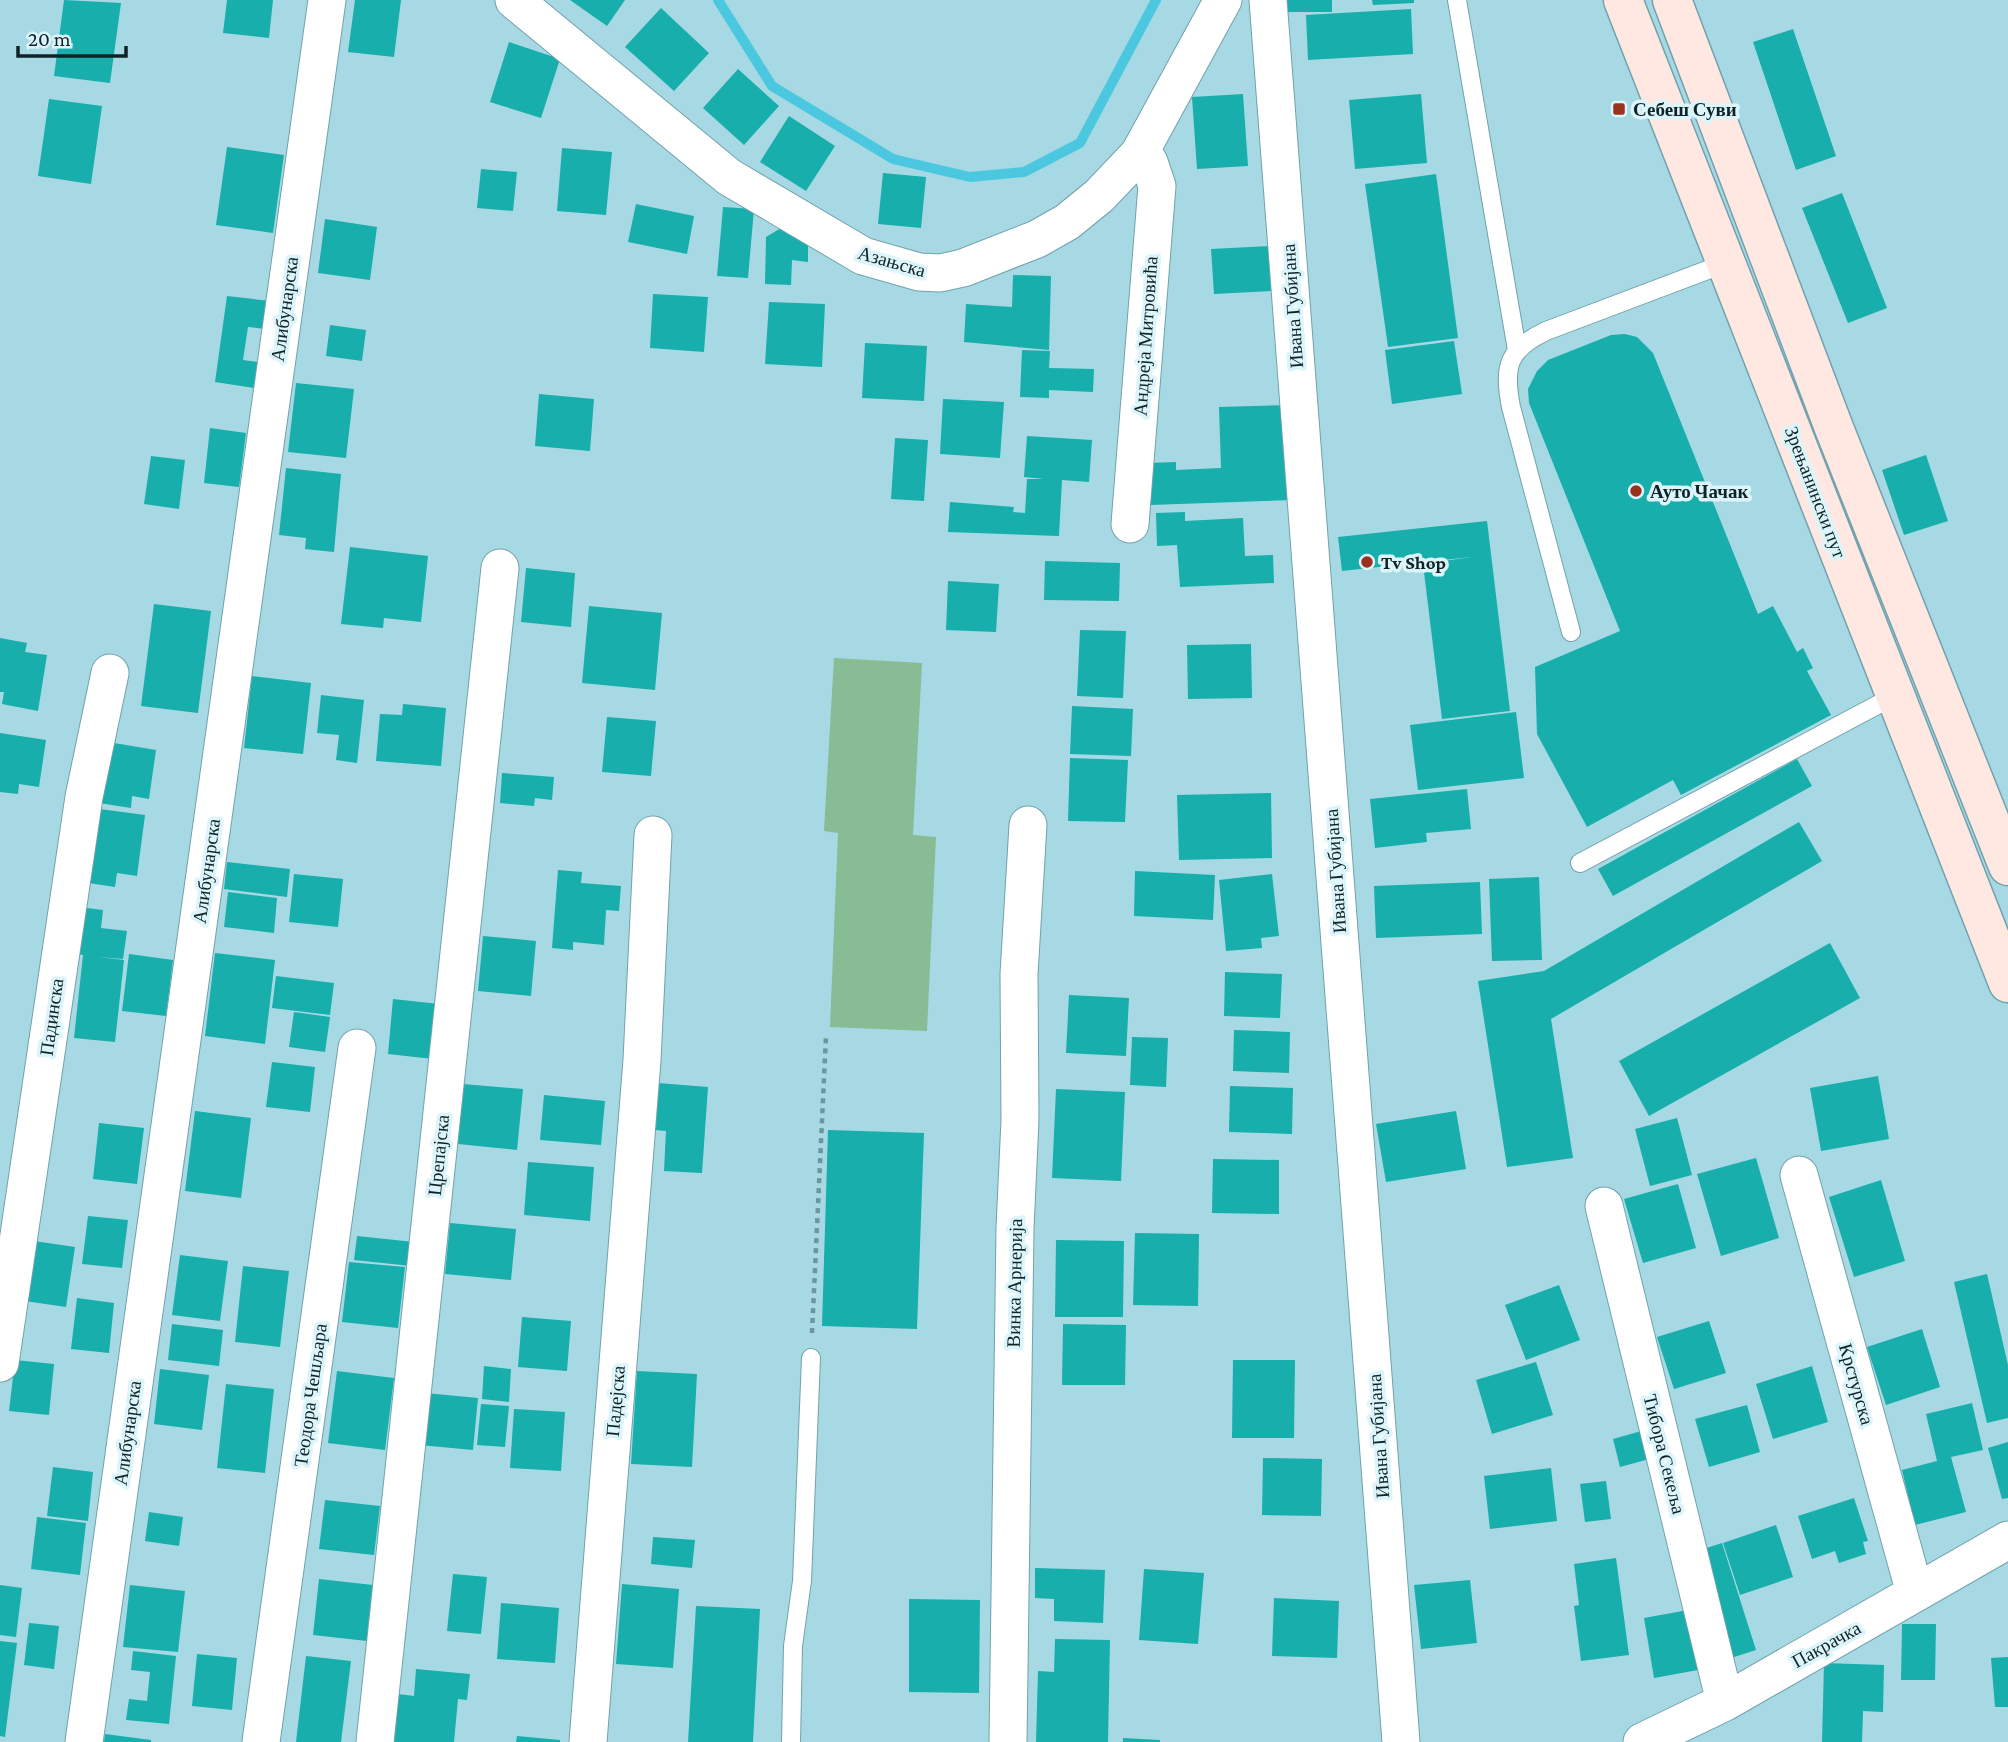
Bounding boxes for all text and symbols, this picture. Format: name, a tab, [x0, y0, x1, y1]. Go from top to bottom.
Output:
scale bar	[18, 14, 126, 58]
text: 20 m	[28, 27, 71, 51]
place label: Себеш Суви	[1633, 99, 1737, 120]
marker: Себеш Суви	[1611, 101, 1627, 117]
street label: Азањска	[856, 242, 929, 281]
street label: Ивана Губијана	[1278, 242, 1307, 369]
street label: Алибунарска	[267, 255, 302, 363]
street label: Андреја Митровића	[1129, 255, 1162, 417]
street label: Зрењанински пут	[1781, 423, 1851, 562]
place label: Ауто Чачак	[1650, 481, 1748, 502]
marker: Ауто Чачак	[1628, 483, 1644, 499]
place label: Tv Shop	[1381, 552, 1446, 573]
marker: Tv Shop	[1359, 554, 1375, 570]
street label: Ивана Губијана	[1321, 807, 1350, 934]
street label: Алибунарска	[189, 817, 224, 925]
street label: Падинска	[36, 976, 67, 1057]
street label: Црепајска	[424, 1113, 453, 1197]
street label: Винка Арнерија	[1003, 1218, 1026, 1348]
street label: Теодора Чешљара	[290, 1321, 331, 1468]
street label: Крстурска	[1835, 1341, 1878, 1428]
street label: Падејска	[602, 1364, 629, 1437]
street label: Ивана Губијана	[1364, 1372, 1393, 1499]
street label: Алибунарска	[110, 1379, 145, 1487]
street label: Тибора Секеља	[1639, 1392, 1690, 1517]
street label: Пакрачка	[1788, 1617, 1865, 1672]

